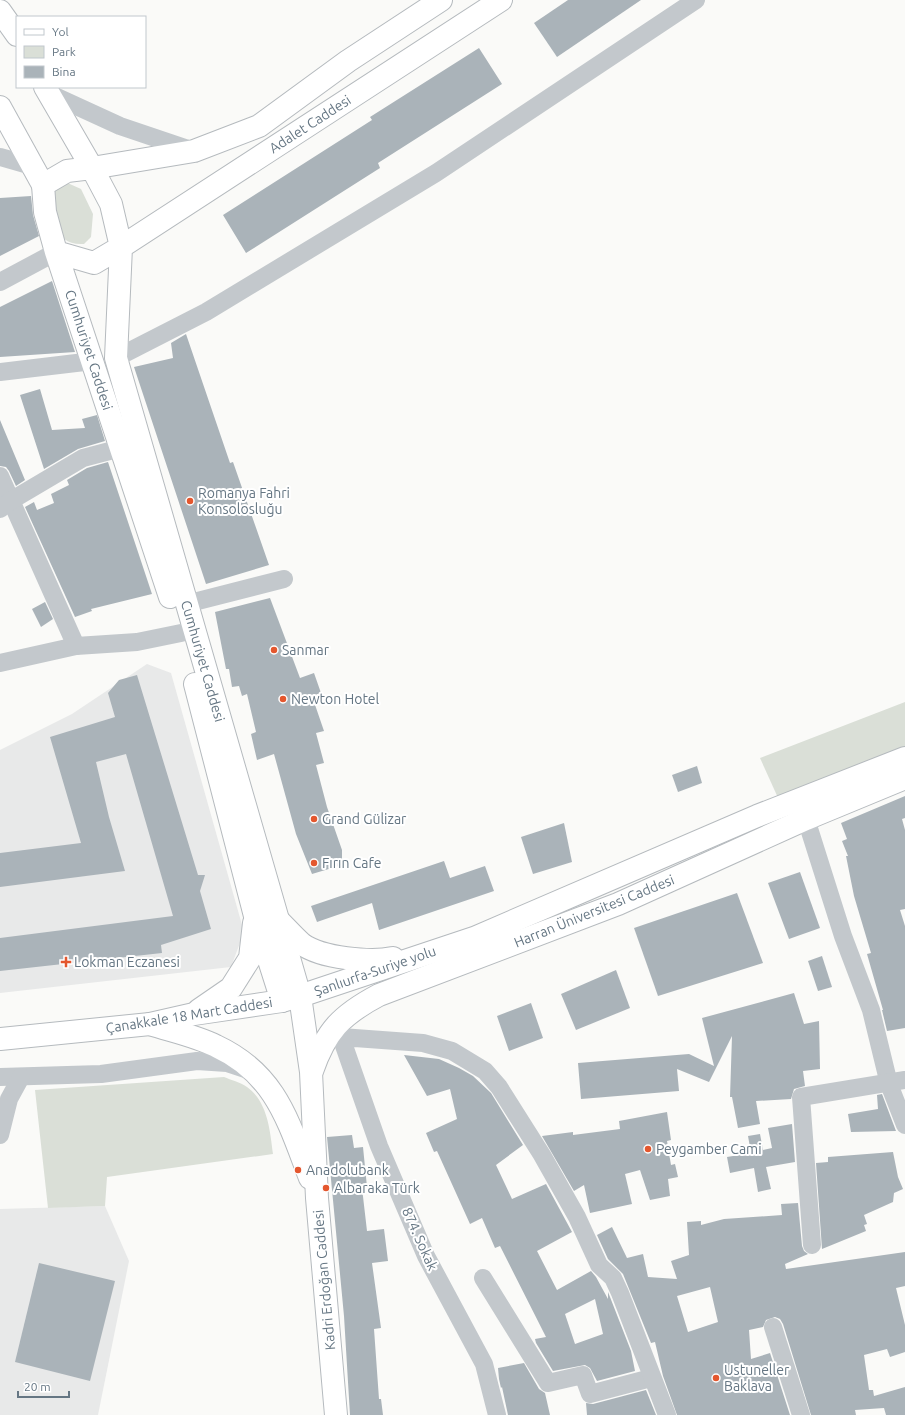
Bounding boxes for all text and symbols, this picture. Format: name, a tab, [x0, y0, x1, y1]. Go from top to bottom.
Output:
legend	[16, 16, 146, 88]
text: Yol	[52, 25, 69, 38]
text: Park	[52, 45, 76, 58]
text: Bina	[52, 65, 76, 78]
street label: Adalet Caddesi	[266, 92, 354, 156]
street label: Cumhuriyet Caddesi	[62, 288, 116, 412]
place label: Romanya Fahri Konsolosluğu	[198, 485, 290, 517]
marker: Romanya Fahri Konsolosluğu	[185, 496, 195, 506]
street label: Cumhuriyet Caddesi	[178, 598, 228, 724]
place label: Sanmar	[282, 642, 330, 658]
marker: Sanmar	[269, 645, 279, 655]
place label: Newton Hotel	[291, 691, 380, 707]
marker: Newton Hotel	[278, 694, 288, 704]
place label: Grand Gülizar	[322, 811, 407, 827]
marker: Grand Gülizar	[309, 814, 319, 824]
place label: Fırın Cafe	[322, 855, 382, 871]
marker: Fırın Cafe	[309, 858, 319, 868]
street label: Harran Üniversitesi Caddesi	[511, 871, 676, 951]
street label: Şanlıurfa-Suriye yolu	[312, 943, 438, 999]
place label: Lokman Eczanesi	[74, 954, 180, 970]
marker: Lokman Eczanesi	[61, 957, 71, 967]
street label: Çanakkale 18 Mart Caddesi	[104, 994, 274, 1036]
place label: Peygamber Cami	[656, 1141, 762, 1157]
marker: Peygamber Cami	[643, 1144, 653, 1154]
place label: Anadolubank	[306, 1162, 389, 1178]
marker: Anadolubank	[293, 1165, 303, 1175]
place label: Albaraka Türk	[334, 1180, 420, 1196]
marker: Albaraka Türk	[321, 1183, 331, 1193]
street label: 874. Sokak	[399, 1205, 441, 1273]
street label: Kadri Erdoğan Caddesi	[310, 1209, 338, 1351]
place label: Ustuneller Baklava	[724, 1362, 790, 1394]
scale bar	[18, 1373, 69, 1399]
marker: Ustuneller Baklava	[711, 1373, 721, 1383]
text: 20 m	[24, 1380, 51, 1393]

